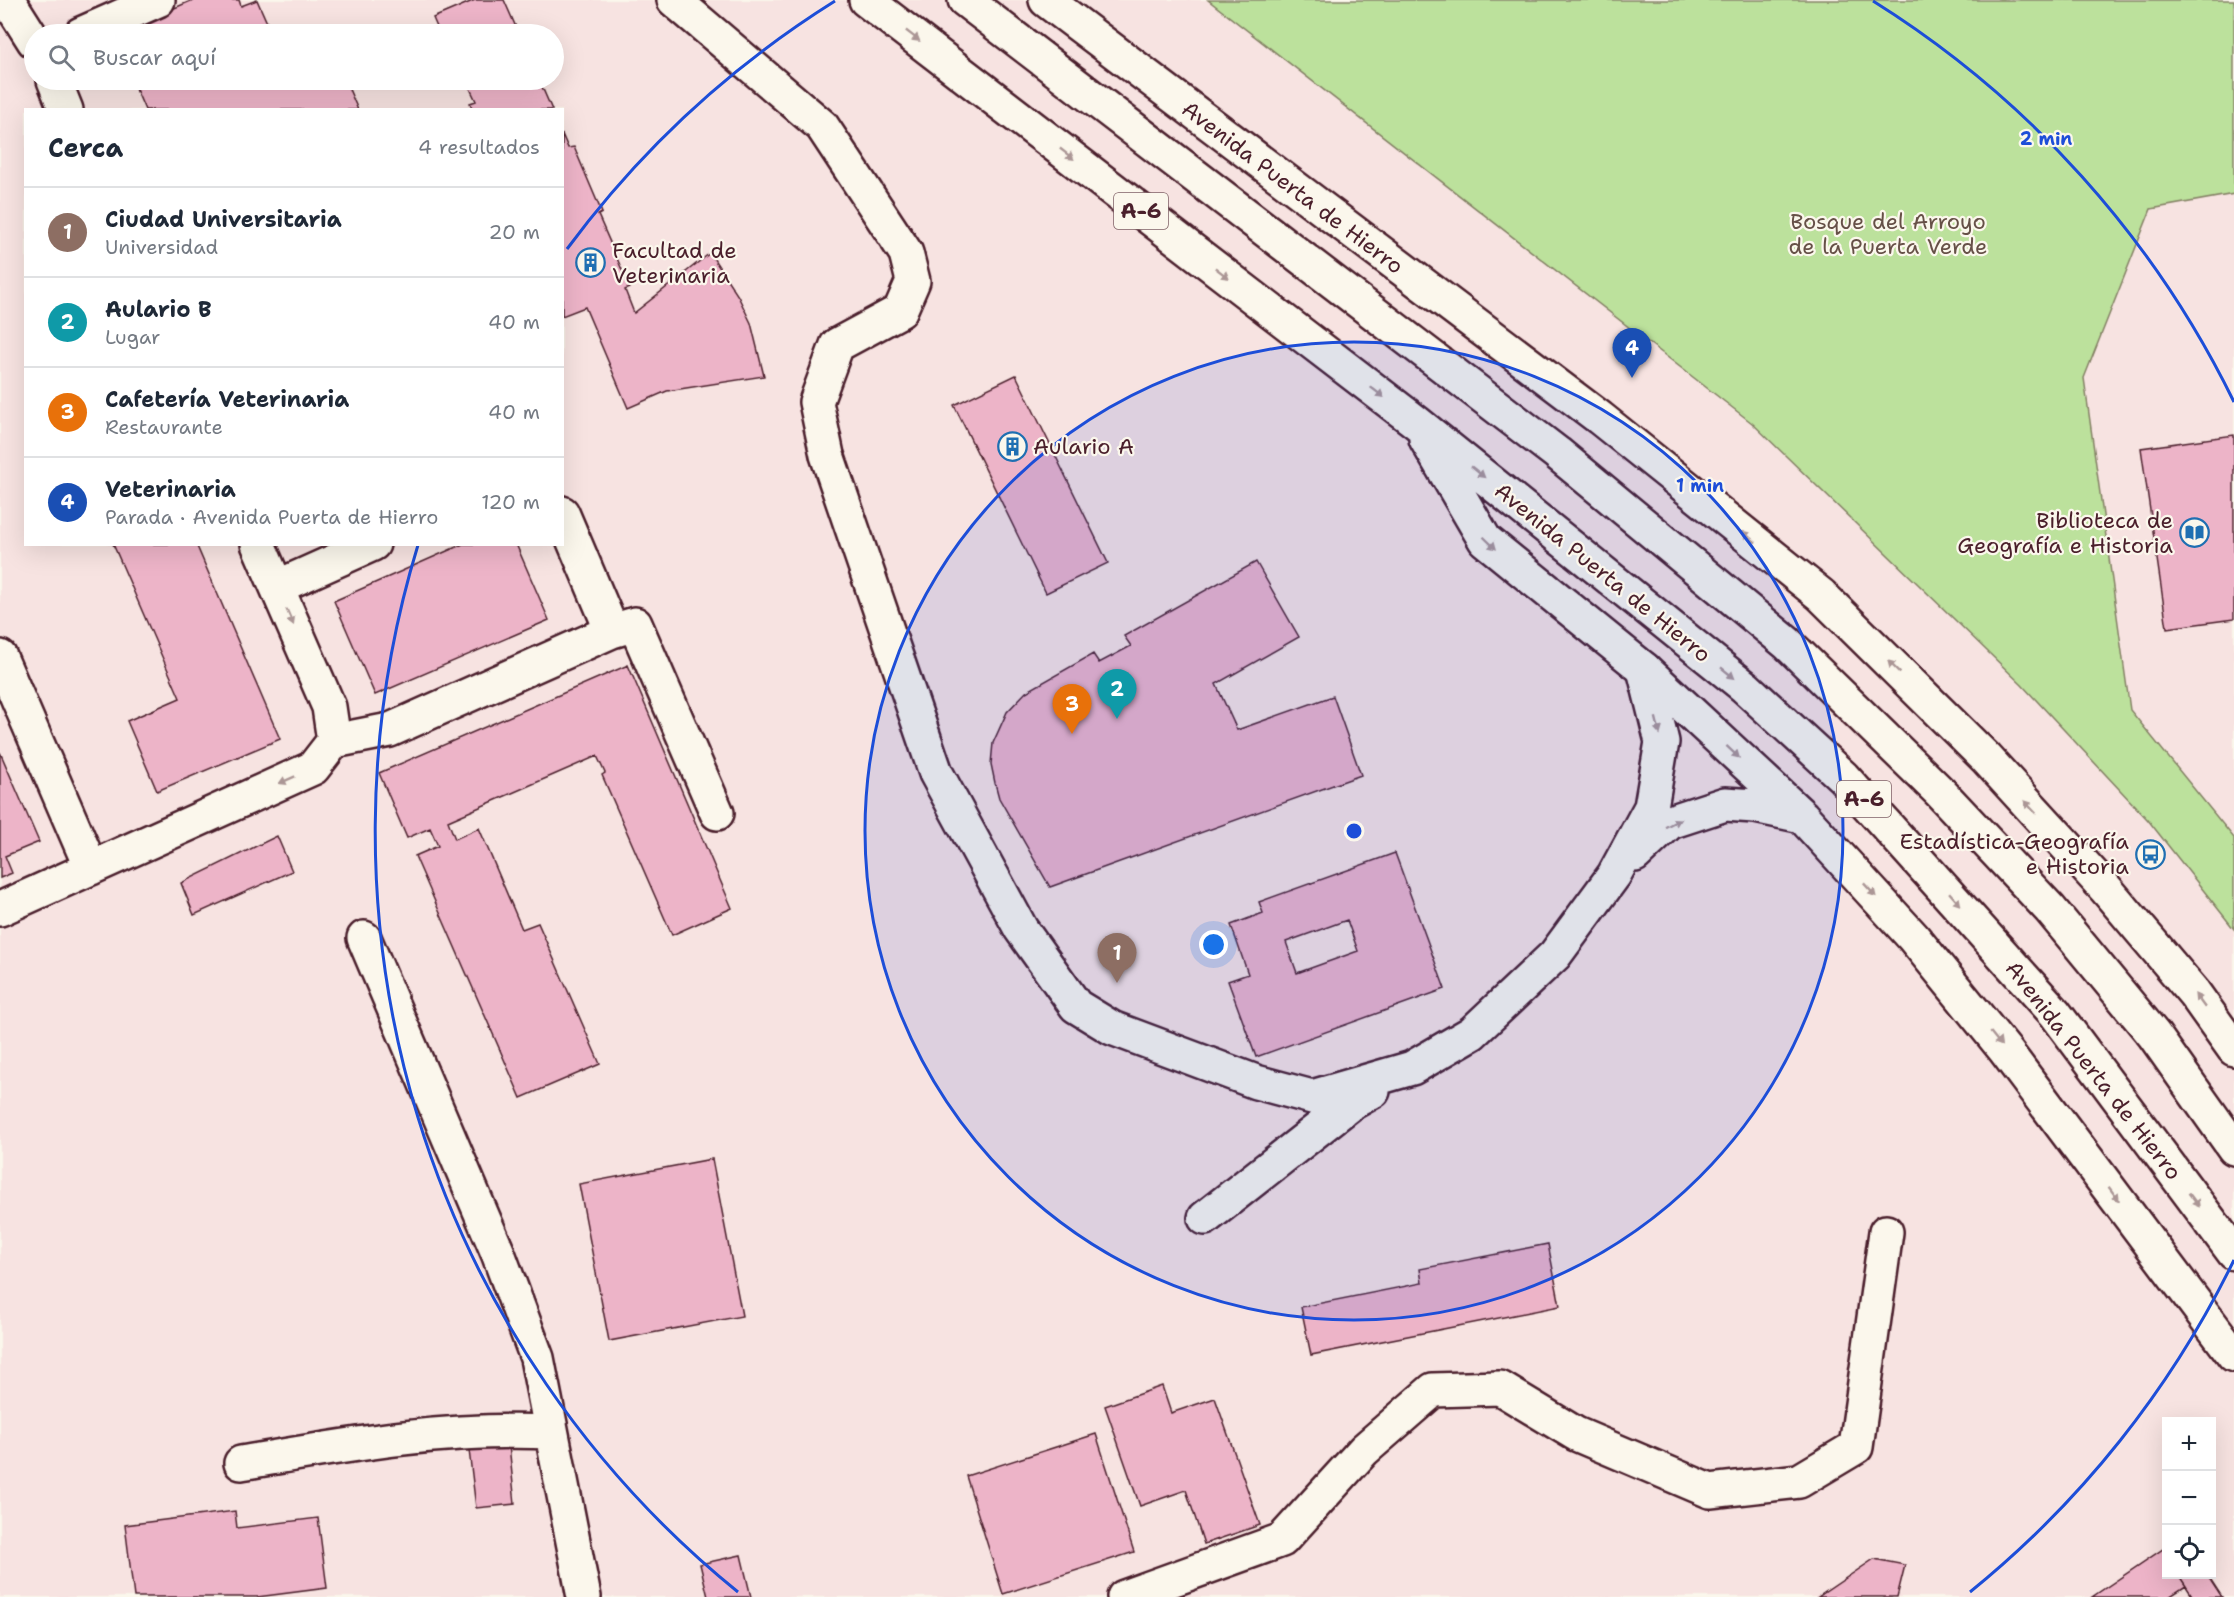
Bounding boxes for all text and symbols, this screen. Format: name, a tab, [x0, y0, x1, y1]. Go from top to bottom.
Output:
search box	[24, 24, 564, 90]
one-way arrow	[905, 29, 920, 41]
icon: search	[45, 41, 78, 74]
text: Buscar aquí	[93, 43, 216, 72]
street label: Avenida Puerta de Hierro	[1176, 94, 1409, 280]
text: 2 min	[2020, 127, 2072, 151]
text: Cerca	[48, 130, 123, 165]
text: 4 resultados	[418, 134, 540, 160]
one-way arrow	[1060, 148, 1075, 160]
road number: A-6	[1114, 193, 1168, 229]
text: Ciudad Universitaria	[105, 205, 342, 234]
park label: Bosque del Arroyo de la Puerta Verde	[1788, 207, 1988, 261]
text: 1	[63, 219, 72, 245]
text: 20 m	[489, 219, 540, 245]
text: Universidad	[105, 234, 218, 260]
place label: Facultad de Veterinaria	[612, 236, 737, 290]
building icon: Facultad de Veterinaria	[575, 247, 607, 279]
one-way arrow	[1214, 267, 1230, 279]
text: Aulario B	[105, 295, 212, 324]
text: 2	[61, 309, 75, 335]
text: 40 m	[488, 309, 540, 335]
text: Lugar	[105, 324, 161, 350]
pin: 4	[1612, 328, 1652, 378]
text: Cafetería Veterinaria	[105, 385, 349, 414]
one-way arrow	[1369, 385, 1384, 397]
text: 3	[61, 399, 75, 425]
text: 40 m	[488, 399, 540, 425]
text: Restaurante	[105, 414, 223, 440]
building icon: Aulario A	[996, 430, 1028, 462]
place label: Aulario A	[1033, 432, 1134, 461]
one-way arrow	[1470, 465, 1486, 478]
text: 1 min	[1676, 474, 1724, 498]
text: Veterinaria	[105, 475, 236, 504]
street label: Avenida Puerta de Hierro	[1489, 476, 1717, 669]
text: 4	[61, 489, 75, 515]
text: 120 m	[481, 489, 540, 515]
text: Parada · Avenida Puerta de Hierro	[105, 504, 438, 530]
place label: Biblioteca de Geografía e Historia	[1957, 506, 2173, 560]
library icon: Biblioteca de Geografía e Historia	[2178, 517, 2210, 549]
one-way arrow	[1742, 532, 1757, 544]
one-way arrow	[1482, 536, 1497, 550]
one-way arrow	[285, 609, 295, 627]
one-way arrow	[1887, 660, 1902, 674]
one-way arrow	[1720, 666, 1735, 679]
pin: 2	[1098, 670, 1136, 719]
pin: 3	[1052, 684, 1092, 734]
one-way arrow	[1654, 717, 1664, 735]
one-way arrow	[1726, 744, 1740, 758]
one-way arrow	[279, 775, 296, 784]
road number: A-6	[1837, 781, 1891, 817]
one-way arrow	[2023, 799, 2037, 814]
one-way arrow	[1664, 818, 1682, 828]
centre of rings	[1344, 821, 1364, 841]
place label: Estadística-Geografía e Historia	[1899, 827, 2129, 881]
bus stop icon: Estadística-Geografía e Historia	[2134, 838, 2166, 870]
one-way arrow	[1863, 883, 1877, 898]
one-way arrow	[1948, 891, 1961, 906]
your location	[1199, 930, 1228, 959]
pin: 1	[1098, 934, 1136, 983]
street label: Avenida Puerta de Hierro	[1999, 955, 2188, 1186]
one-way arrow	[2194, 993, 2206, 1009]
one-way arrow	[1990, 1031, 2003, 1047]
one-way arrow	[2108, 1186, 2120, 1202]
one-way arrow	[2188, 1191, 2200, 1207]
map controls	[2162, 1417, 2216, 1579]
button: +	[2162, 1417, 2216, 1471]
button: −	[2162, 1471, 2216, 1525]
button: locate	[2162, 1525, 2216, 1579]

